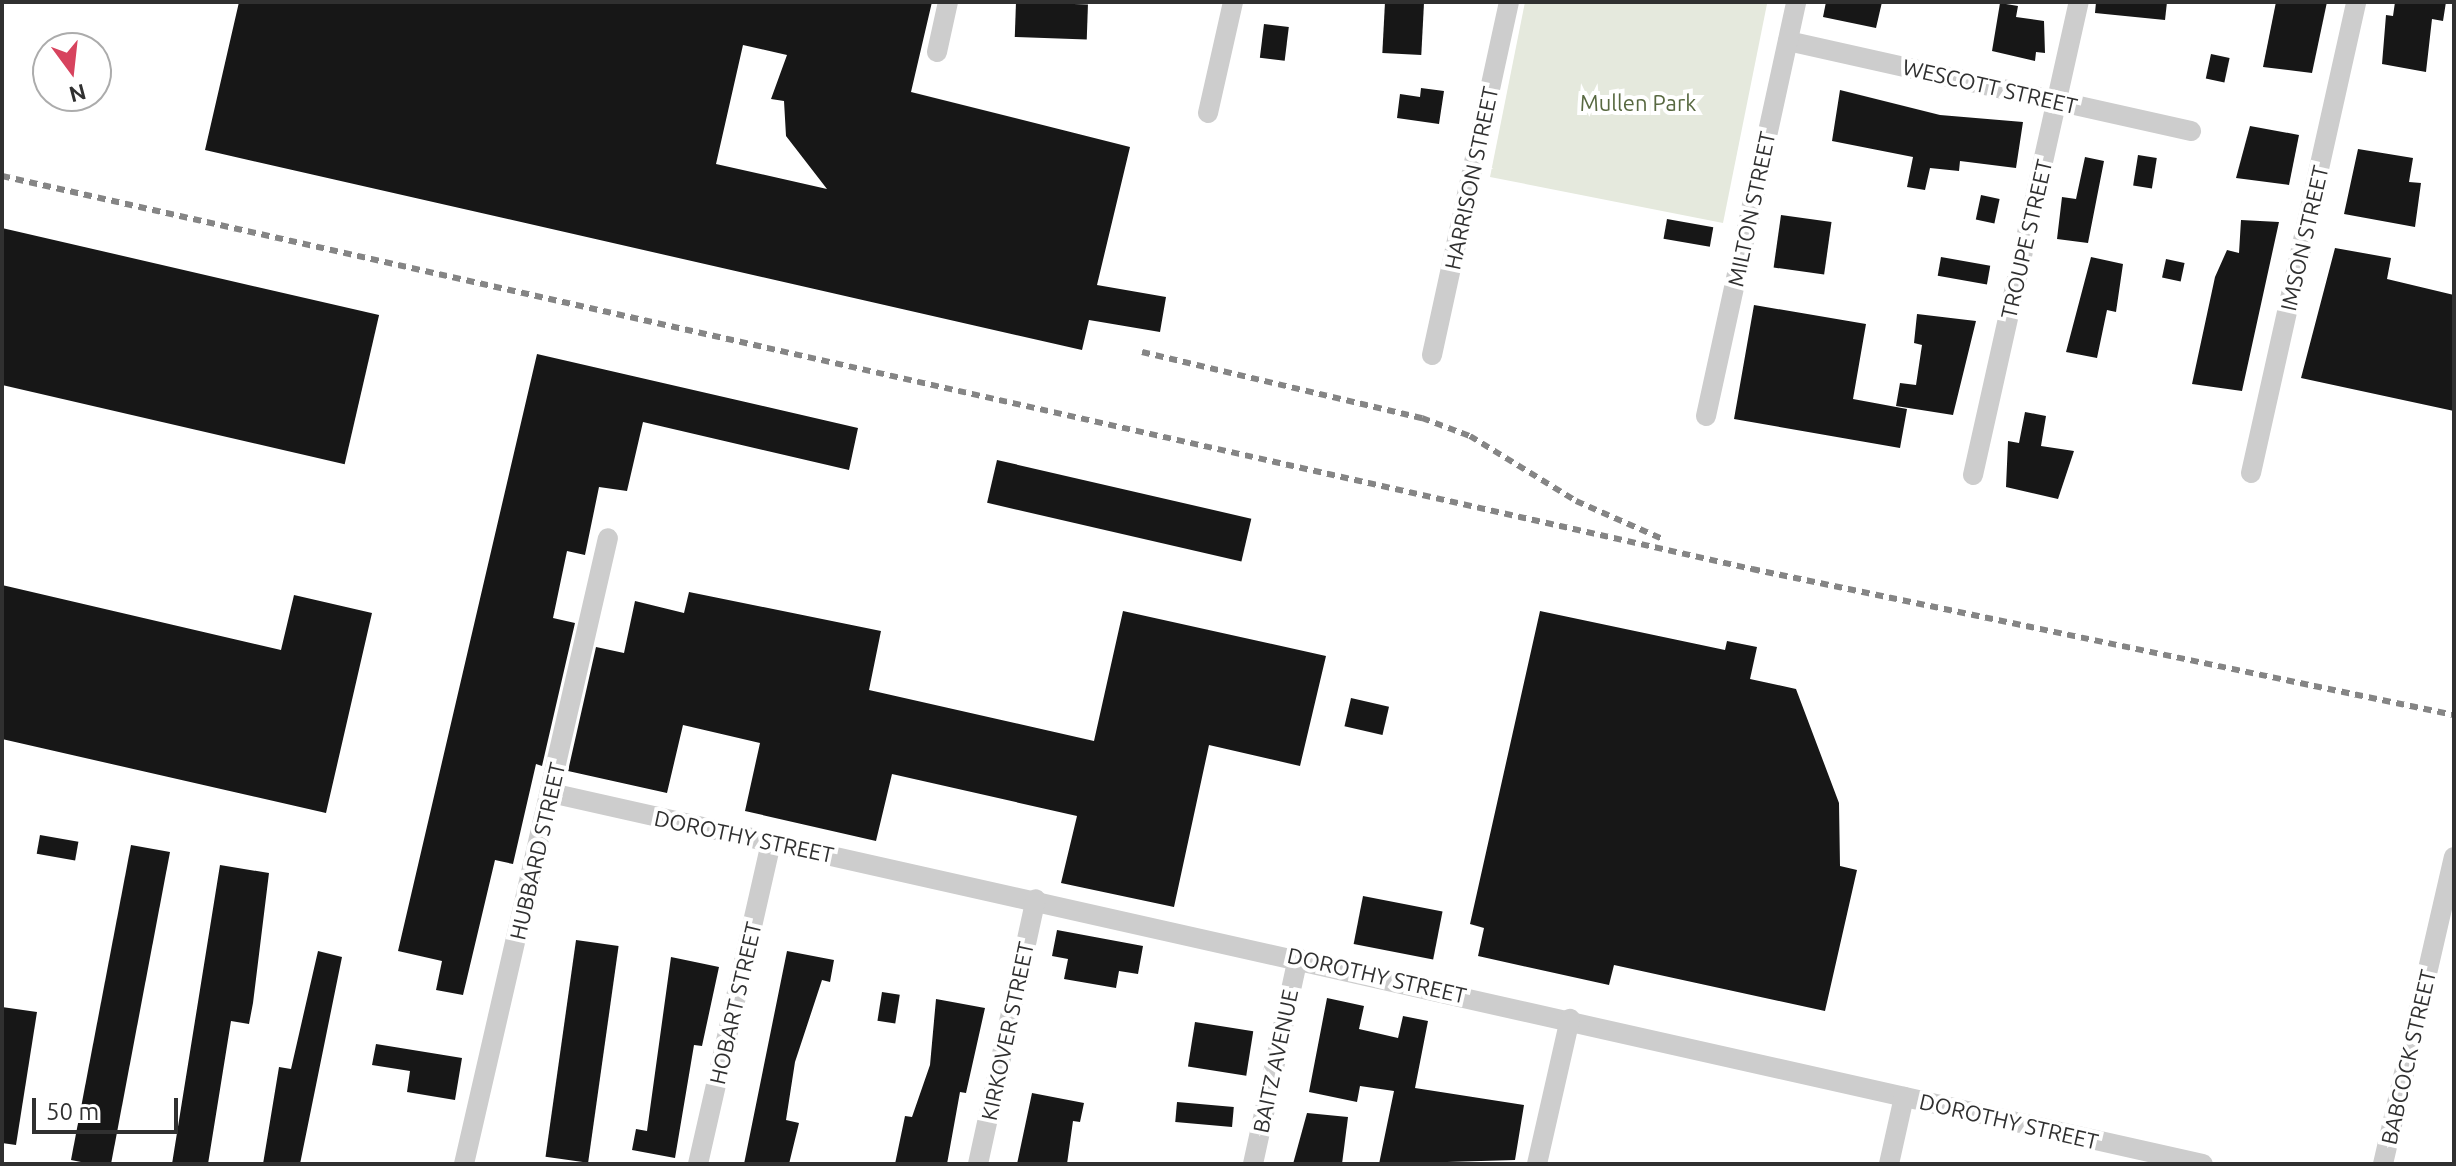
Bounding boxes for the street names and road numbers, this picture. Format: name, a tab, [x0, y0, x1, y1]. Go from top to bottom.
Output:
street label: WESCOTT STREET	[1900, 53, 2080, 119]
street label: HARRISON STREET	[1439, 84, 1503, 272]
street label: MILTON STREET	[1722, 129, 1780, 289]
street label: TROUPE STREET	[1995, 157, 2057, 321]
street label: IMSON STREET	[2274, 163, 2334, 313]
street label: HUBBARD STREET	[504, 760, 570, 942]
street label: DOROTHY STREET	[652, 804, 836, 868]
street label: HOBART STREET	[703, 919, 767, 1087]
street label: KIRKOVER STREET	[975, 939, 1039, 1123]
street label: DOROTHY STREET	[1285, 942, 1469, 1008]
street label: BABCOCK STREET	[2375, 967, 2441, 1147]
street label: BAITZ AVENUE	[1247, 987, 1303, 1135]
street label: DOROTHY STREET	[1917, 1088, 2101, 1154]

